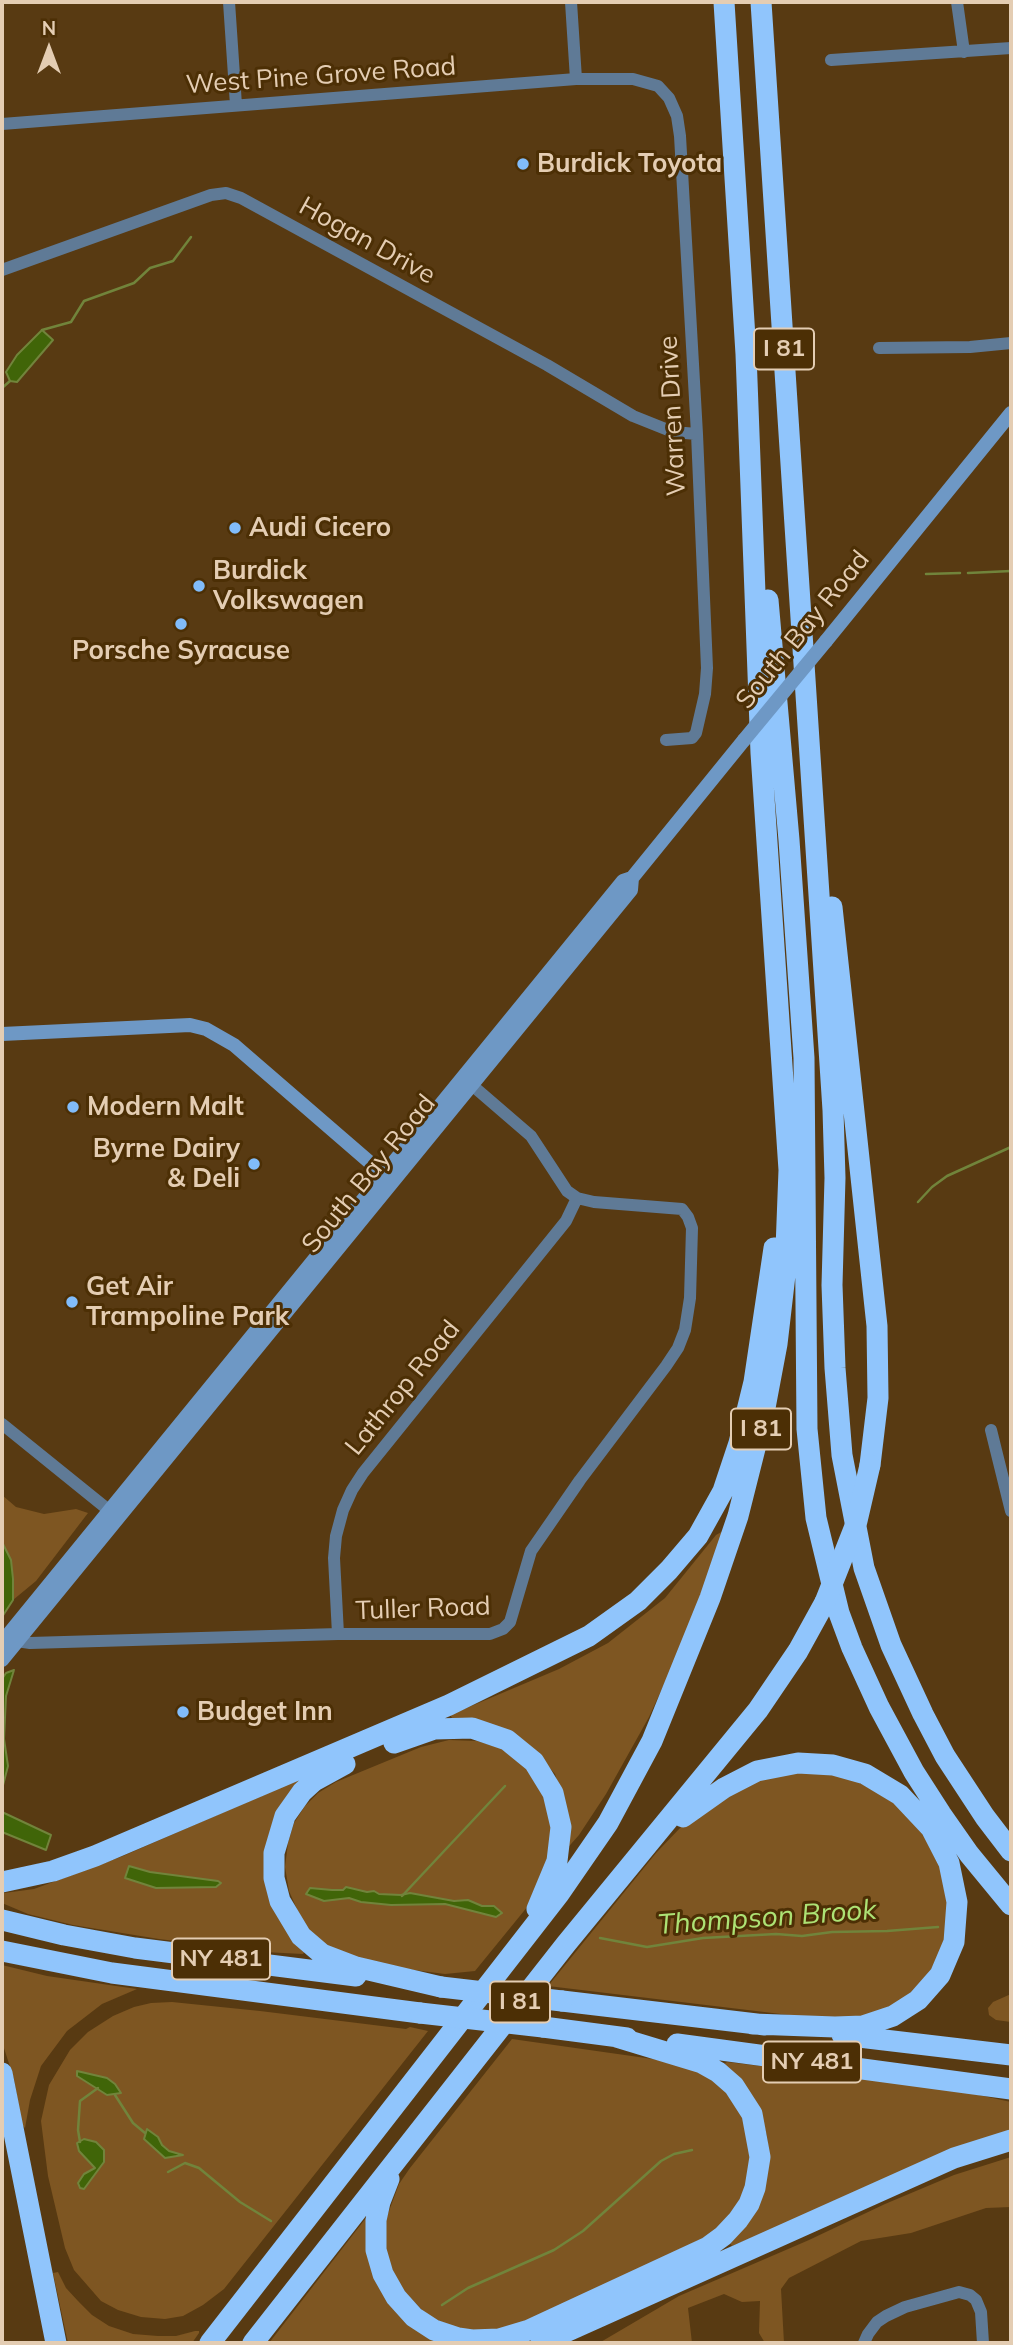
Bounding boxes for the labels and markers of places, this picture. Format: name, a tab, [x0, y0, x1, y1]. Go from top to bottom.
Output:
place label: Burdick Toyota	[537, 148, 722, 180]
marker: Burdick Toyota	[515, 156, 531, 172]
place label: Audi Cicero	[249, 512, 391, 544]
marker: Audi Cicero	[227, 520, 243, 536]
place label: Burdick Volkswagen	[213, 555, 364, 616]
marker: Burdick Volkswagen	[191, 578, 207, 594]
marker: Porsche Syracuse	[173, 616, 189, 632]
place label: Porsche Syracuse	[72, 635, 290, 667]
place label: Modern Malt	[87, 1091, 244, 1123]
marker: Modern Malt	[65, 1099, 81, 1115]
place label: Byrne Dairy & Deli	[93, 1133, 240, 1194]
marker: Byrne Dairy & Deli	[246, 1156, 262, 1172]
place label: Get Air Trampoline Park	[86, 1271, 289, 1332]
marker: Get Air Trampoline Park	[64, 1294, 80, 1310]
place label: Budget Inn	[197, 1696, 333, 1728]
marker: Budget Inn	[175, 1704, 191, 1720]

